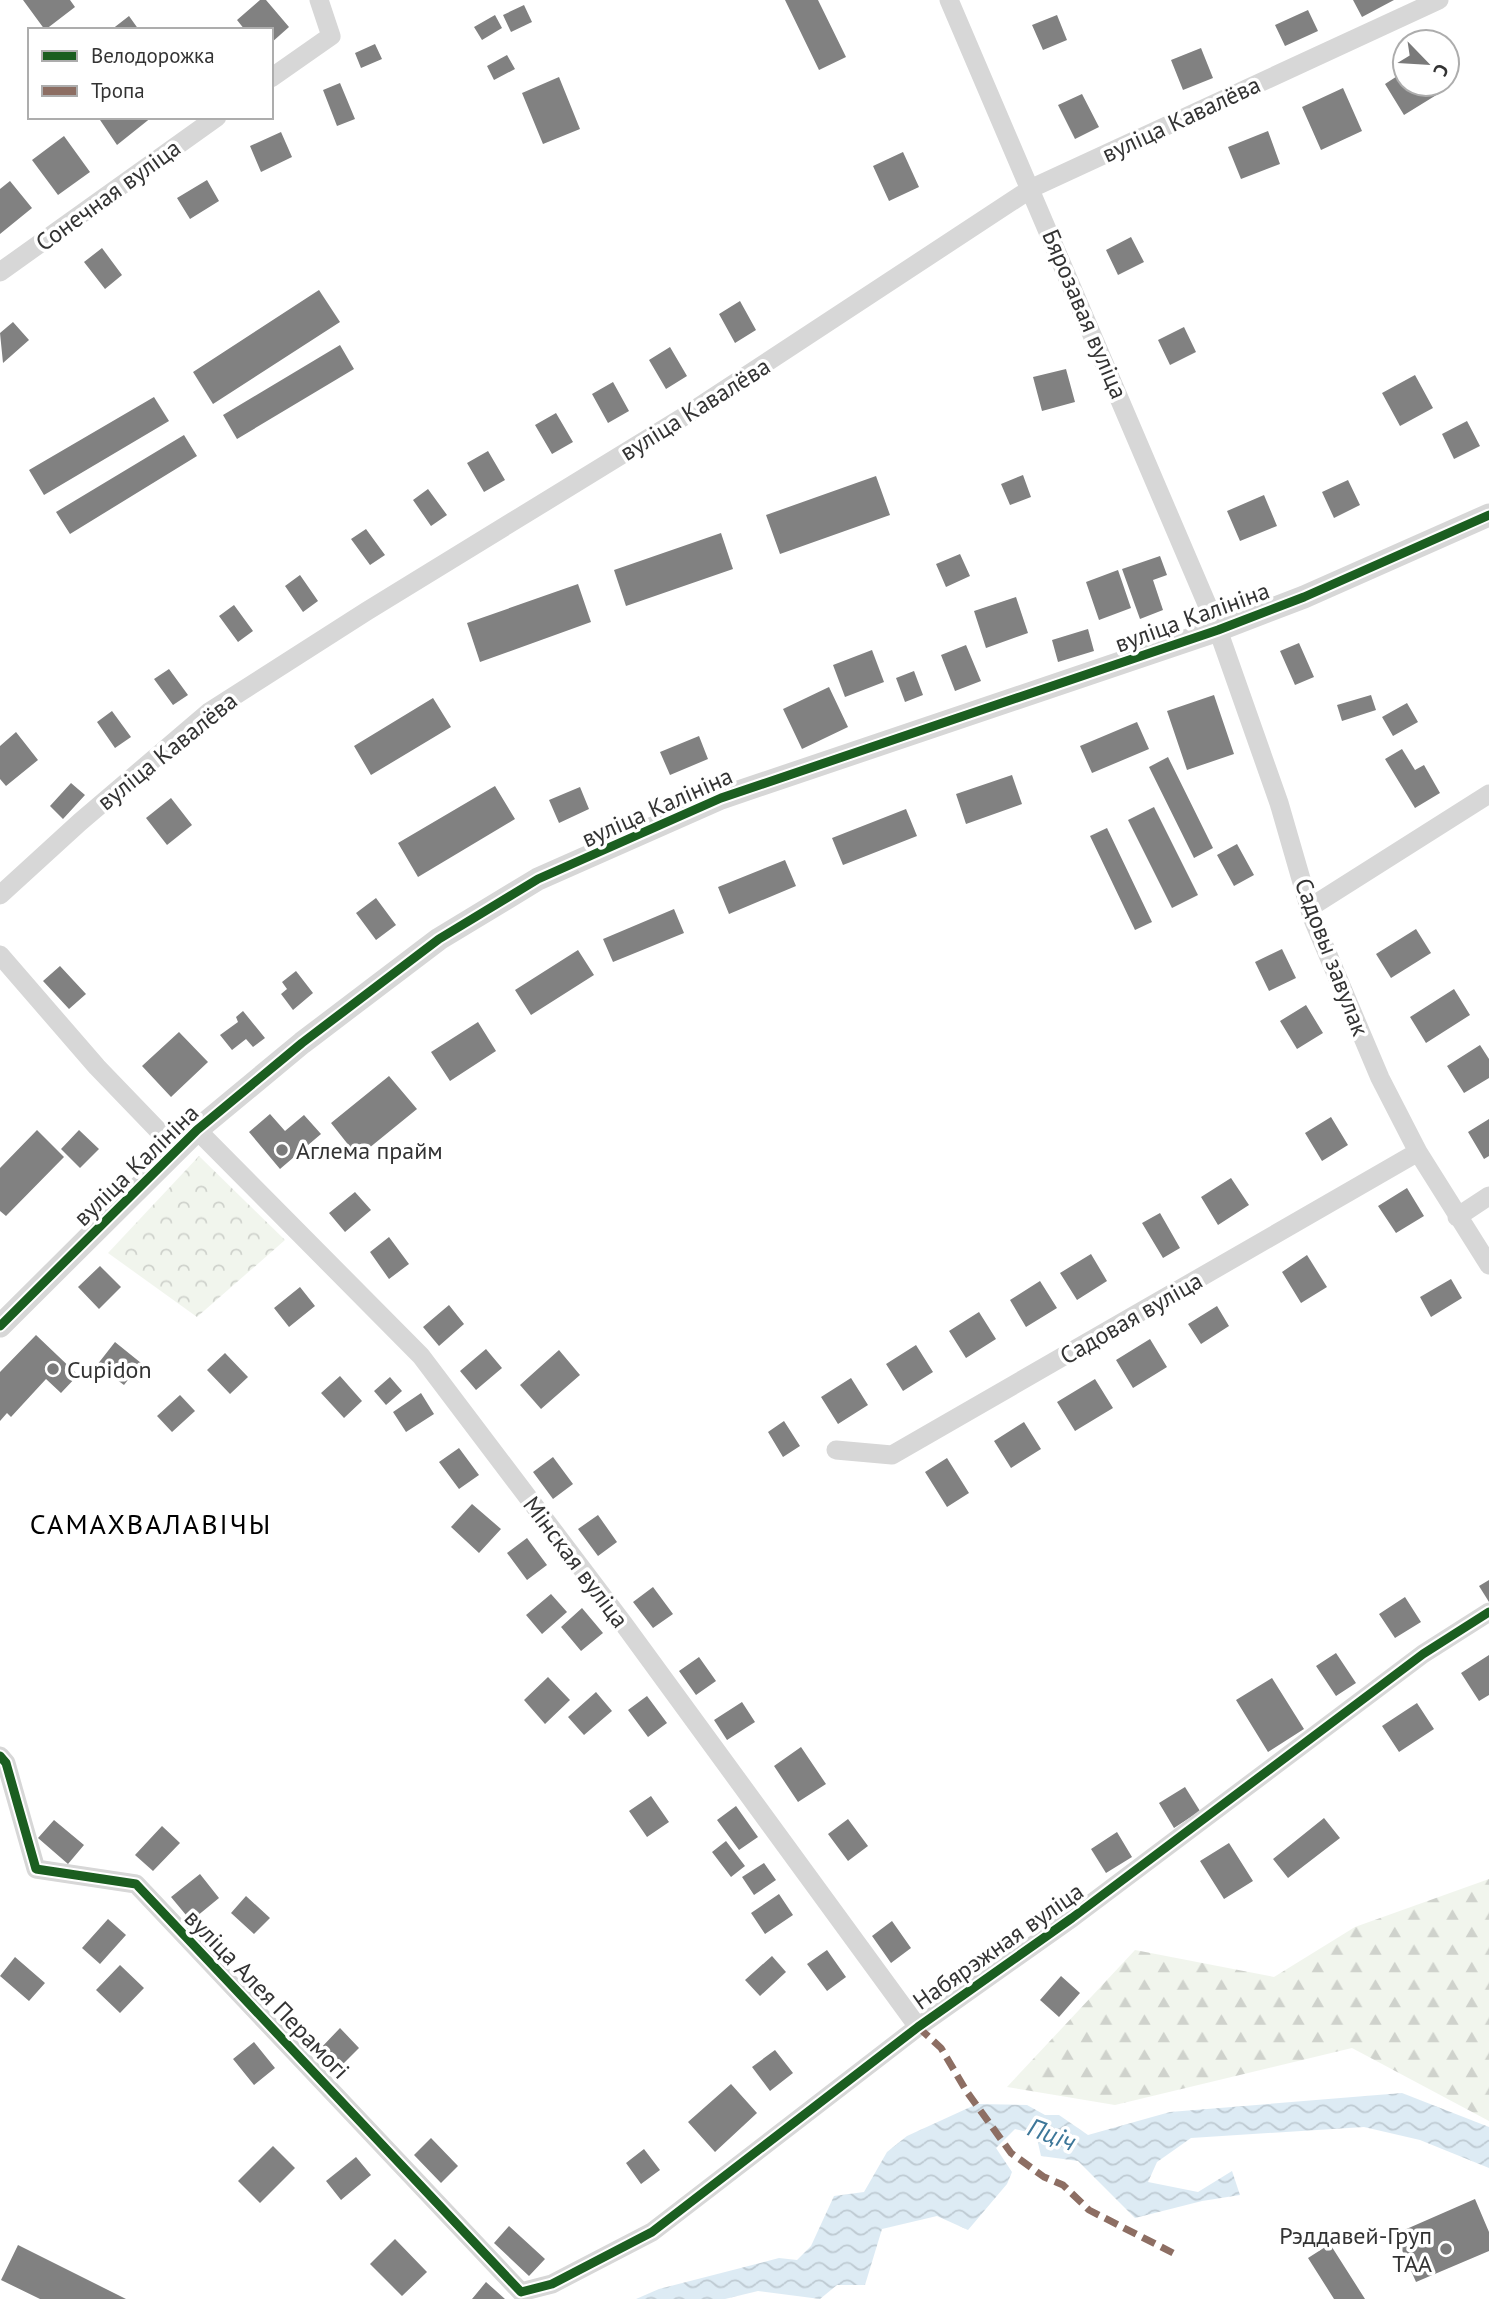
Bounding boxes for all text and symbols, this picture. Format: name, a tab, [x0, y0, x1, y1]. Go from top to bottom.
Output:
legend	[28, 28, 273, 119]
north arrow	[1391, 28, 1461, 98]
text: Велодорожка	[91, 42, 215, 69]
text: С	[1428, 60, 1455, 80]
street label: вуліца Кавалёва	[1097, 69, 1265, 169]
text: Тропа	[91, 77, 145, 104]
street label: Сонечная вуліца	[29, 132, 187, 258]
street label: Бярозавая вуліца	[1035, 225, 1135, 403]
street label: вуліца Кавалёва	[614, 350, 776, 468]
street label: вуліца Калініна	[1111, 575, 1273, 659]
street label: вуліца Кавалёва	[91, 685, 243, 817]
street label: вуліца Калініна	[577, 760, 737, 854]
street label: Садовы завулак	[1288, 874, 1376, 1041]
street label: вуліца Калініна	[67, 1098, 205, 1232]
place label: Аглема прайм	[296, 1135, 443, 1166]
marker: Аглема прайм	[274, 1142, 290, 1158]
street label: Садовая вуліца	[1054, 1265, 1208, 1371]
place label: Cupidon	[67, 1354, 152, 1385]
marker: Cupidon	[45, 1361, 61, 1377]
street label: Мінская вуліца	[516, 1490, 636, 1634]
district label: САМАХВАЛАВІЧЫ	[30, 1505, 272, 1542]
street label: Набярэжная вуліца	[907, 1876, 1089, 2016]
street label: вуліца Алея Перамогі	[178, 1902, 356, 2086]
water label: Пціч	[1023, 2110, 1081, 2158]
place label: Рэддавей-Груп ТАА	[1279, 2220, 1432, 2279]
marker: Рэддавей-Груп ТАА	[1438, 2241, 1454, 2257]

